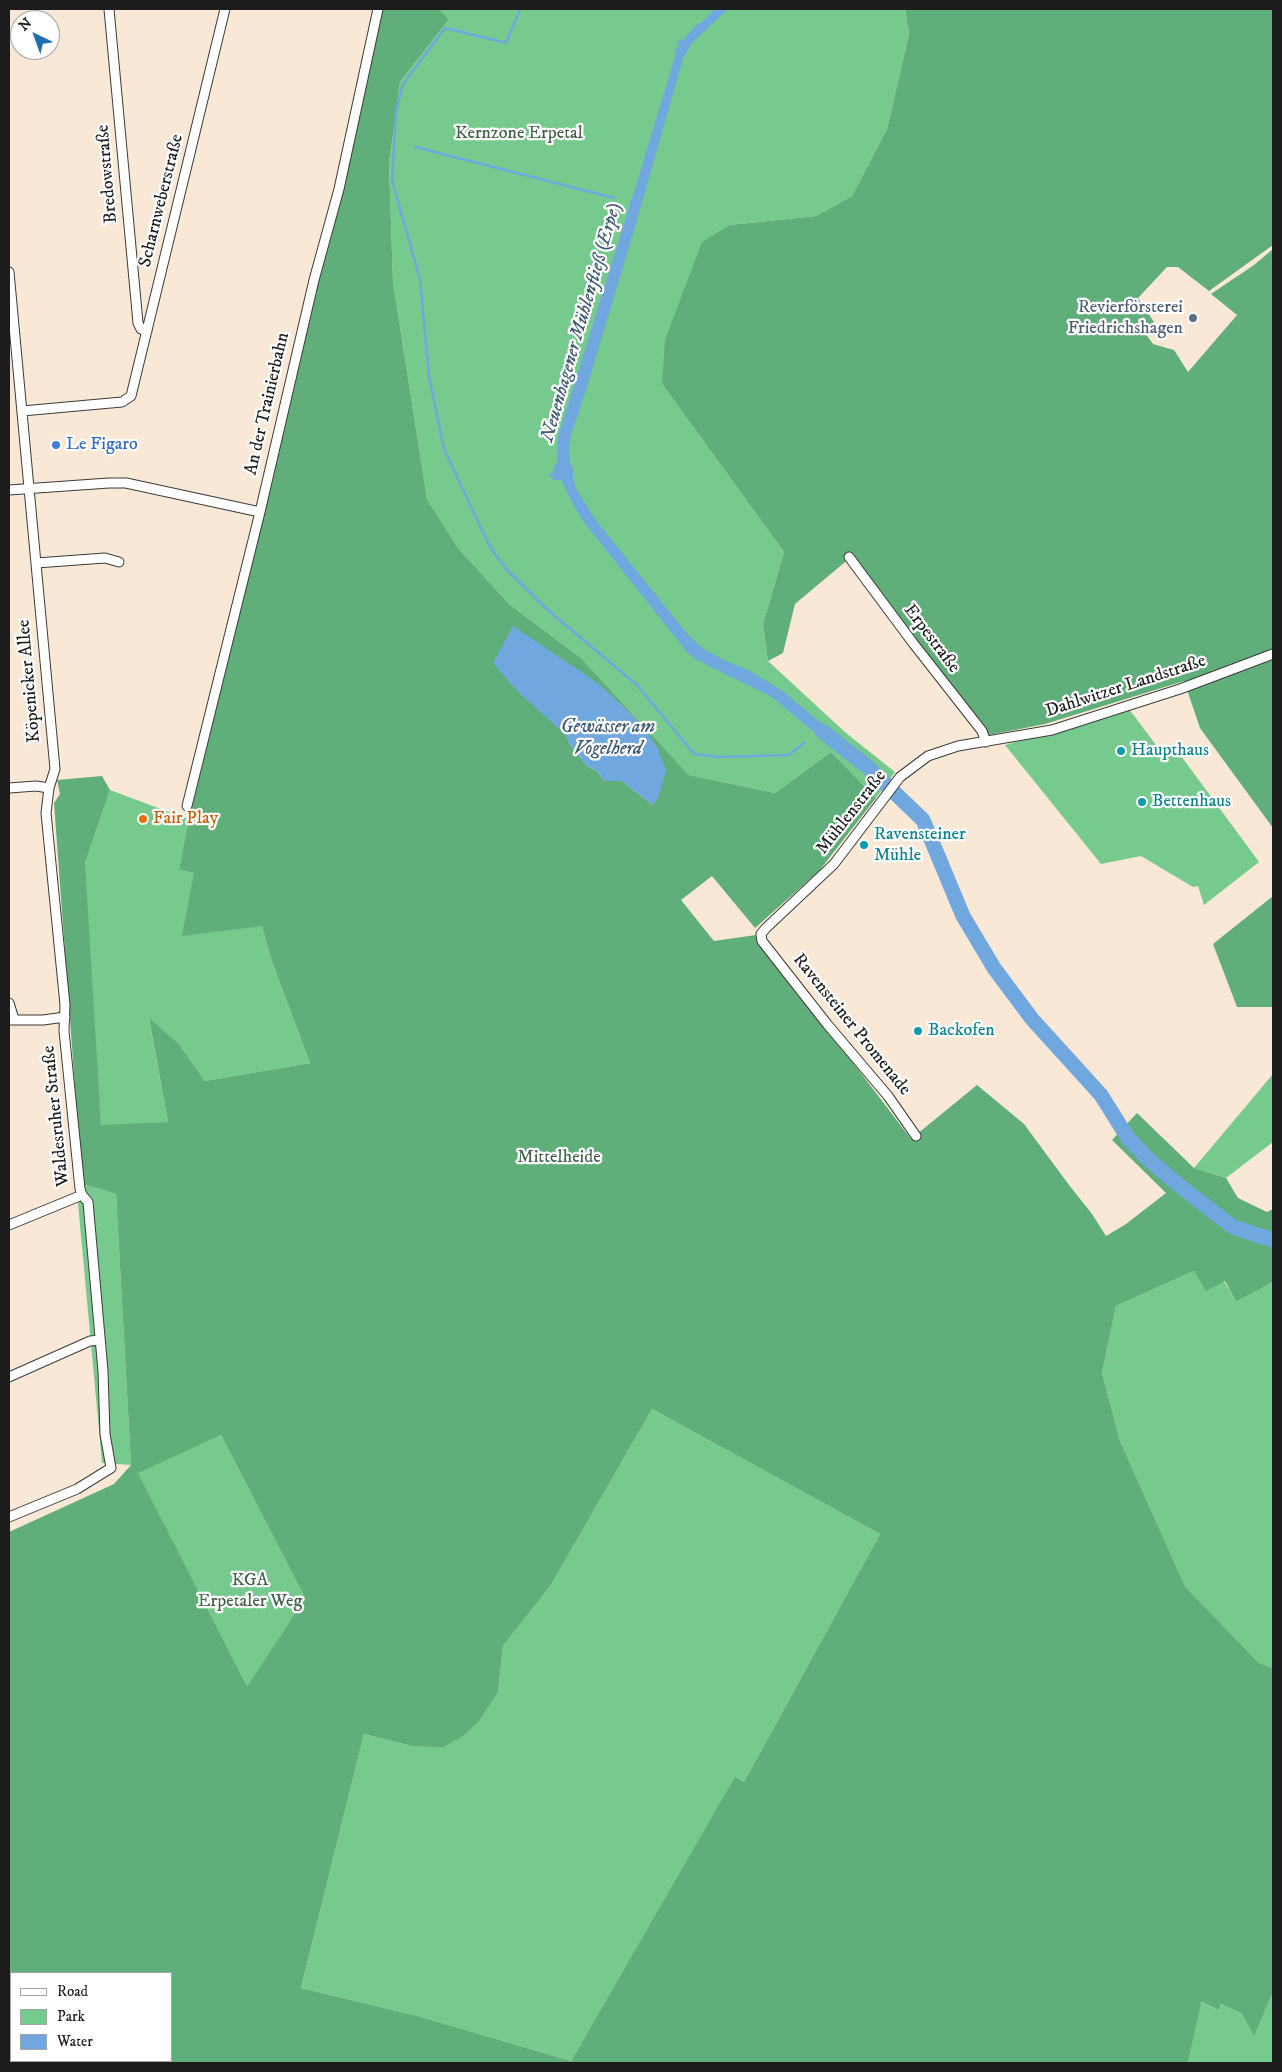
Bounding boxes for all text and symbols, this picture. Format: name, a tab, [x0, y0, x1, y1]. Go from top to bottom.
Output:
north arrow	[10, 10, 60, 60]
text: N	[15, 14, 36, 35]
park label: Kernzone Erpetal	[455, 123, 583, 145]
street label: Bredowstraße	[93, 124, 123, 224]
street label: Scharnweberstraße	[135, 132, 189, 270]
water label: Neuenhagener Mühlenfließ (Erpe)	[537, 201, 627, 445]
place label: Revierförsterei Friedrichshagen	[1068, 297, 1183, 340]
marker: Revierförsterei Friedrichshagen	[1187, 312, 1199, 324]
street label: An der Trainierbahn	[241, 331, 295, 477]
place label: Le Figaro	[66, 434, 138, 456]
marker: Le Figaro	[50, 439, 62, 451]
street label: Erpestraße	[898, 600, 964, 678]
street label: Köpenicker Allee	[14, 619, 46, 743]
street label: Dahlwitzer Landstraße	[1043, 651, 1209, 723]
water label: Gewässer am Vogelherd	[561, 717, 655, 761]
place label: Haupthaus	[1131, 740, 1209, 762]
marker: Haupthaus	[1115, 745, 1127, 757]
street label: Mühlenstraße	[812, 767, 892, 859]
place label: Bettenhaus	[1152, 791, 1231, 813]
marker: Bettenhaus	[1136, 796, 1148, 808]
place label: Fair Play	[153, 808, 218, 830]
marker: Fair Play	[137, 813, 149, 825]
place label: Ravensteiner Mühle	[874, 824, 966, 866]
marker: Ravensteiner Mühle	[858, 839, 870, 851]
street label: Ravensteiner Promenade	[787, 950, 915, 1100]
place label: Backofen	[928, 1020, 995, 1042]
marker: Backofen	[912, 1025, 924, 1037]
street label: Waldesruher Straße	[39, 1044, 75, 1188]
park label: Mittelheide	[517, 1147, 601, 1169]
park label: KGA Erpetaler Weg	[198, 1570, 302, 1612]
legend	[10, 1972, 172, 2062]
text: Road	[57, 1982, 88, 2001]
text: Park	[57, 2007, 85, 2026]
text: Water	[57, 2032, 93, 2051]

